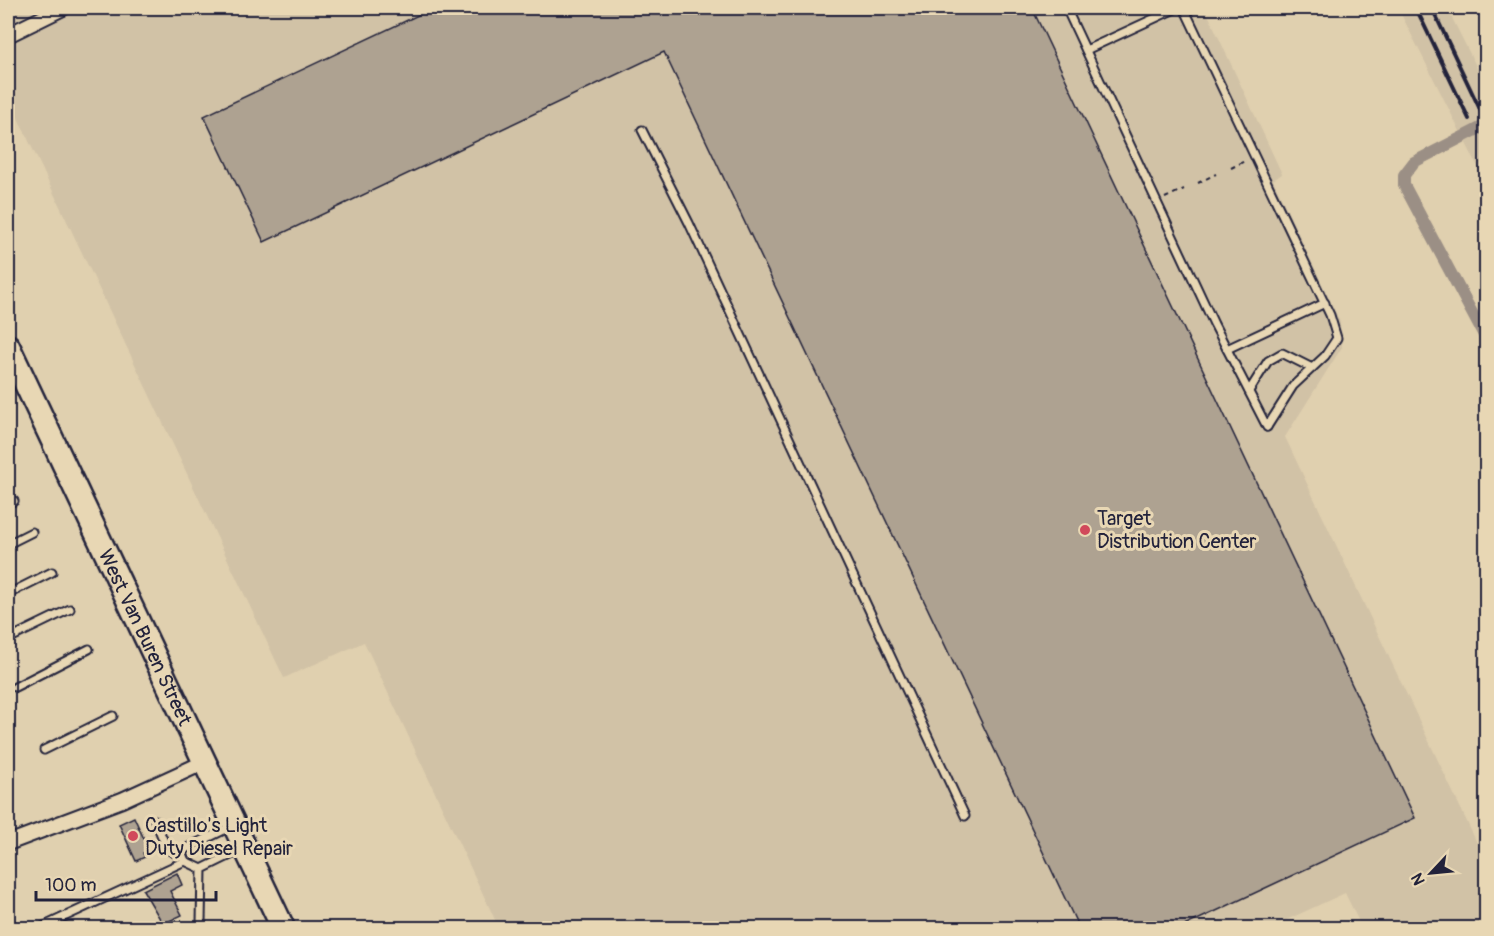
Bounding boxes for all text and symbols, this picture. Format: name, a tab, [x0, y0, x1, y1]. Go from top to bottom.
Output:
place label: Target Distribution Center	[1097, 506, 1256, 554]
marker: Target Distribution Center	[1078, 523, 1092, 537]
street label: West Van Buren Street	[93, 545, 198, 730]
place label: Castillo's Light Duty Diesel Repair	[145, 813, 293, 861]
marker: Castillo's Light Duty Diesel Repair	[126, 829, 140, 843]
north arrow	[1401, 843, 1461, 903]
scale bar	[36, 864, 216, 902]
text: N	[1407, 870, 1430, 888]
text: 100 m	[45, 874, 97, 897]

